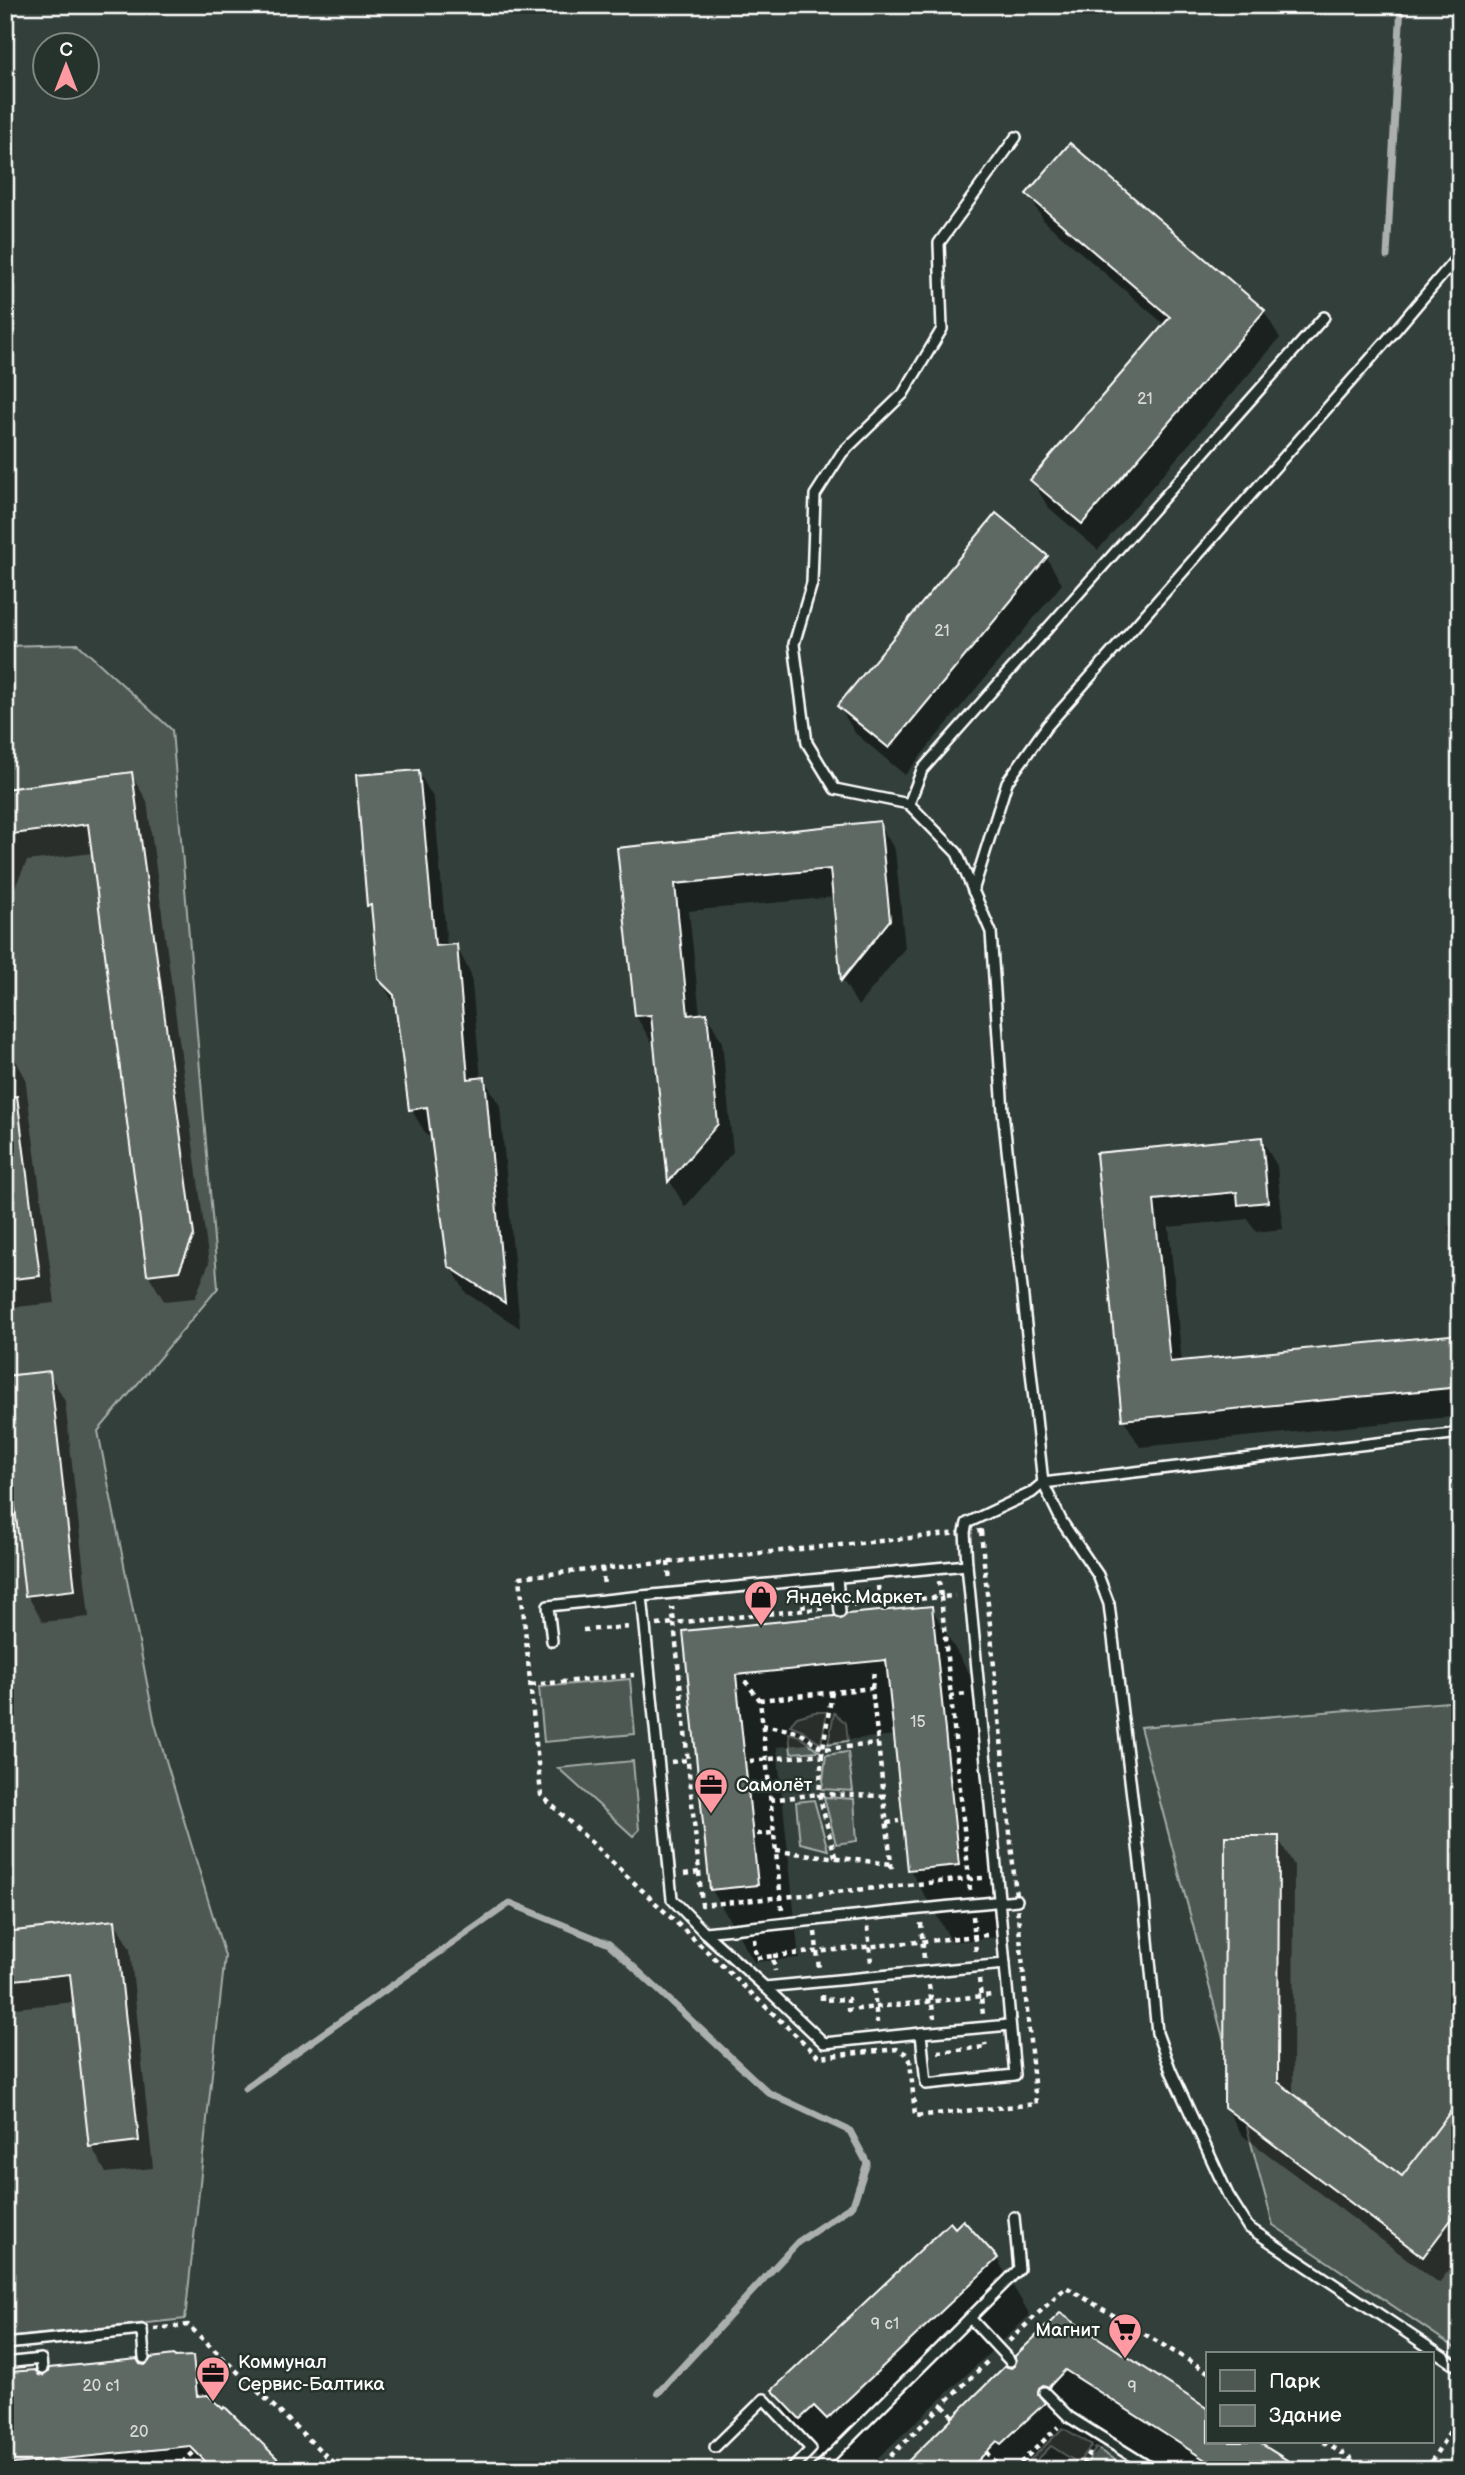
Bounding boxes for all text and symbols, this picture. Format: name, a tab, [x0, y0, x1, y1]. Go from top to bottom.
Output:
north arrow	[32, 32, 102, 102]
text: С	[59, 39, 73, 62]
house number: 21	[1137, 390, 1153, 409]
house number: 21	[934, 622, 950, 641]
shop icon: Яндекс.Маркет	[742, 1578, 780, 1627]
place label: Яндекс.Маркет	[786, 1586, 923, 1609]
house number: 15	[910, 1713, 926, 1732]
office icon: Самолёт	[692, 1766, 730, 1815]
place label: Самолёт	[736, 1774, 813, 1797]
supermarket icon: Магнит	[1106, 2311, 1144, 2360]
house number: 9 c1	[871, 2315, 899, 2334]
place label: Магнит	[1035, 2319, 1100, 2342]
place label: Коммунал Сервис-Балтика	[238, 2351, 385, 2396]
legend	[1206, 2352, 1434, 2444]
office icon: Коммунал Сервис-Балтика	[194, 2354, 232, 2403]
text: Парк	[1269, 2369, 1320, 2394]
house number: 20 с1	[82, 2377, 120, 2396]
house number: 9	[1127, 2378, 1137, 2397]
text: Здание	[1269, 2403, 1342, 2428]
house number: 20	[130, 2423, 148, 2442]

